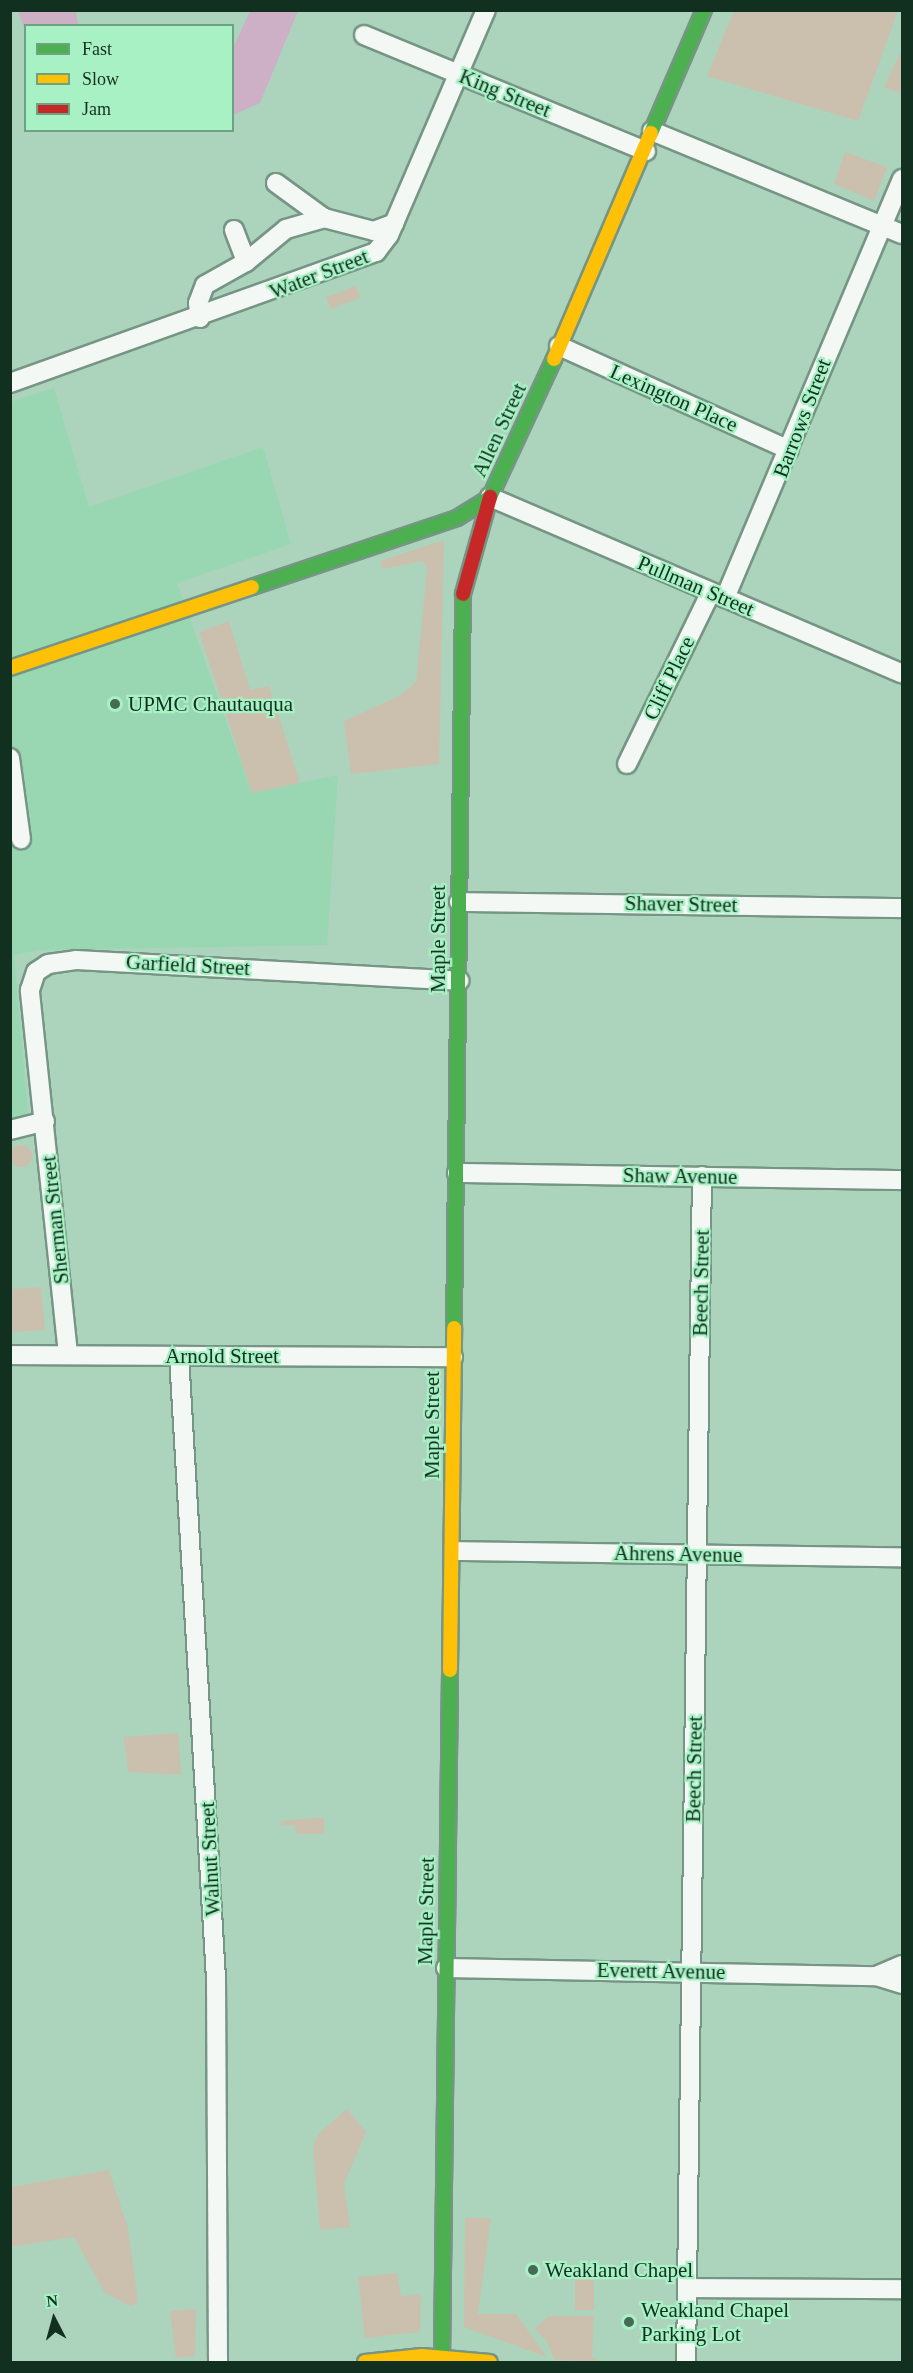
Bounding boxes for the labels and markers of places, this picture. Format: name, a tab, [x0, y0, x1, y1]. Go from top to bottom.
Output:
place label: UPMC Chautauqua	[128, 691, 293, 717]
marker: UPMC Chautauqua	[106, 695, 124, 713]
place label: Weakland Chapel	[545, 2257, 693, 2283]
marker: Weakland Chapel	[526, 2263, 540, 2277]
place label: Weakland Chapel Parking Lot	[641, 2297, 789, 2347]
marker: Weakland Chapel Parking Lot	[622, 2315, 636, 2329]

